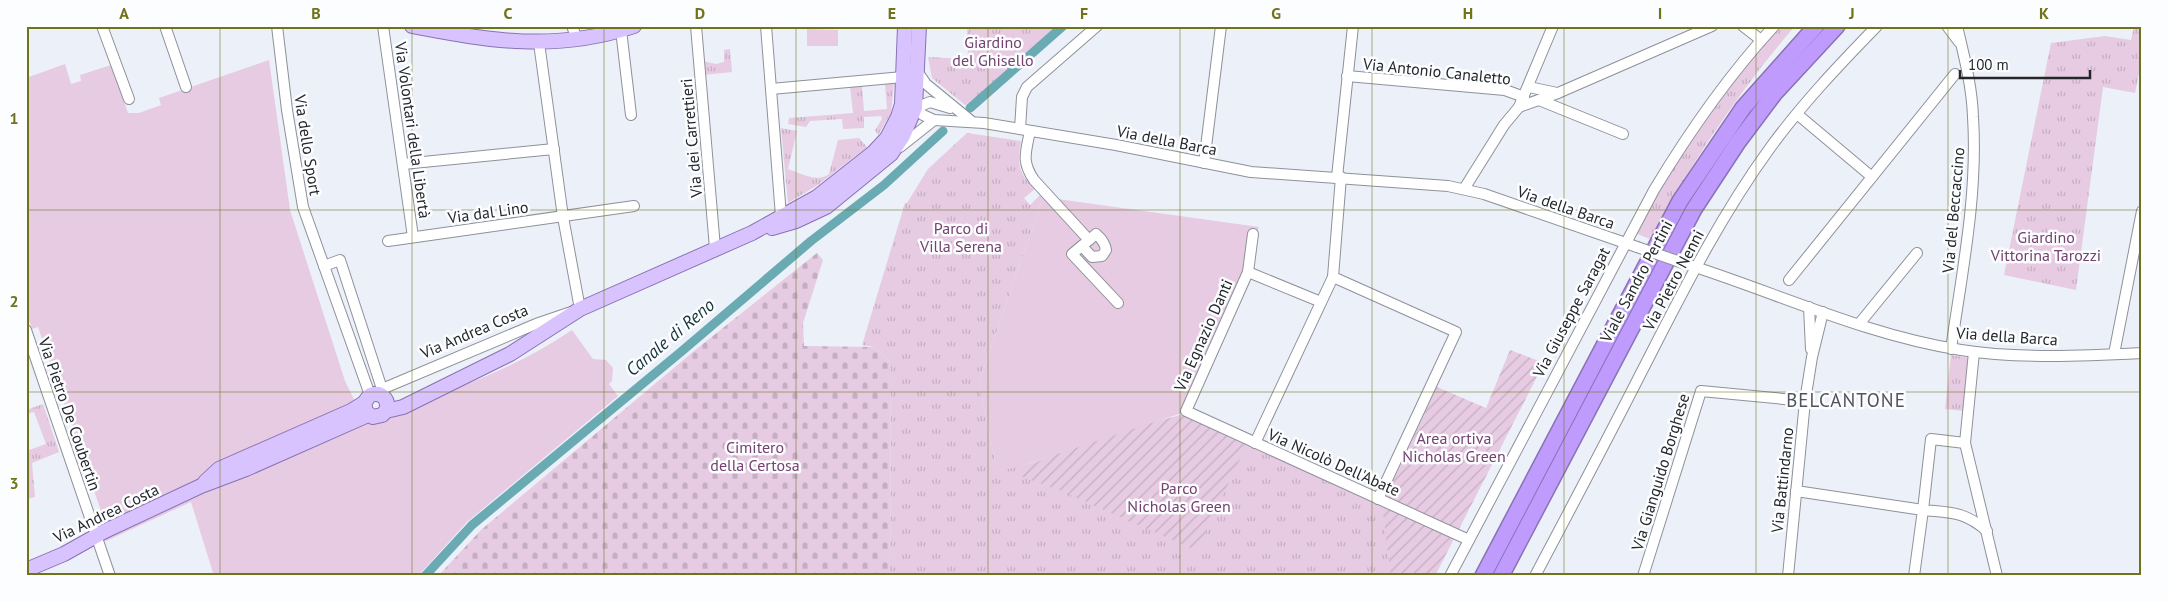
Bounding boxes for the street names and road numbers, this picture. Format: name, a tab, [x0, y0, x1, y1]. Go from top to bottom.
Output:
street label: Via Volontari della Libertà	[391, 39, 435, 220]
street label: Via Antonio Canaletto	[1361, 53, 1512, 89]
street label: Via dei Carrettieri	[676, 78, 706, 199]
street label: Via dello Sport	[290, 92, 326, 197]
street label: Via della Barca	[1114, 120, 1219, 160]
street label: Via del Beccaccino	[1937, 146, 1968, 275]
street label: Via della Barca	[1514, 181, 1617, 233]
street label: Via dal Lino	[446, 196, 529, 228]
street label: Viale Sandro Pertini	[1595, 216, 1677, 346]
street label: Via Pietro Nenni	[1638, 226, 1708, 335]
street label: Via Giuseppe Saragat	[1528, 243, 1614, 381]
street label: Via Egnazio Danti	[1169, 276, 1237, 395]
street label: Via Andrea Costa	[416, 299, 531, 363]
street label: Via della Barca	[1955, 322, 2058, 350]
street label: Via Pietro De Coubertin	[34, 334, 106, 493]
street label: Via Gianguido Borghese	[1626, 391, 1693, 554]
street label: Via Nicolò Dell'Abate	[1264, 424, 1403, 500]
street label: Via Battindarno	[1766, 426, 1797, 535]
street label: Via Andrea Costa	[49, 479, 162, 548]

